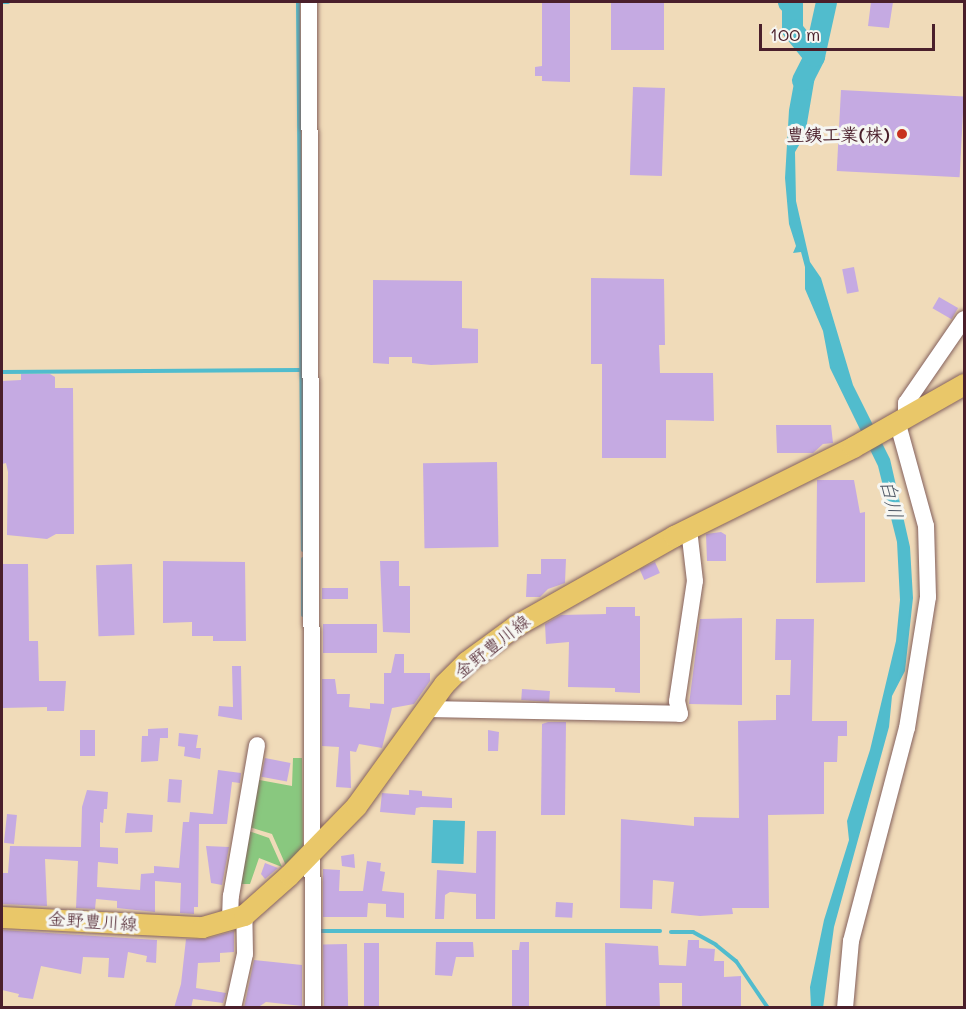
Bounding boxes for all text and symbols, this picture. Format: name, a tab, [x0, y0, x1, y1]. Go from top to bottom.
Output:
scale bar	[762, 12, 938, 50]
text: 100 m	[770, 22, 820, 46]
place label: 豊銕工業(株)	[786, 123, 890, 145]
marker: 豊銕工業(株)	[895, 127, 909, 141]
water label: 白川	[876, 477, 908, 521]
street label: 金野豊川線	[450, 610, 534, 682]
street label: 金野豊川線	[47, 907, 139, 935]

